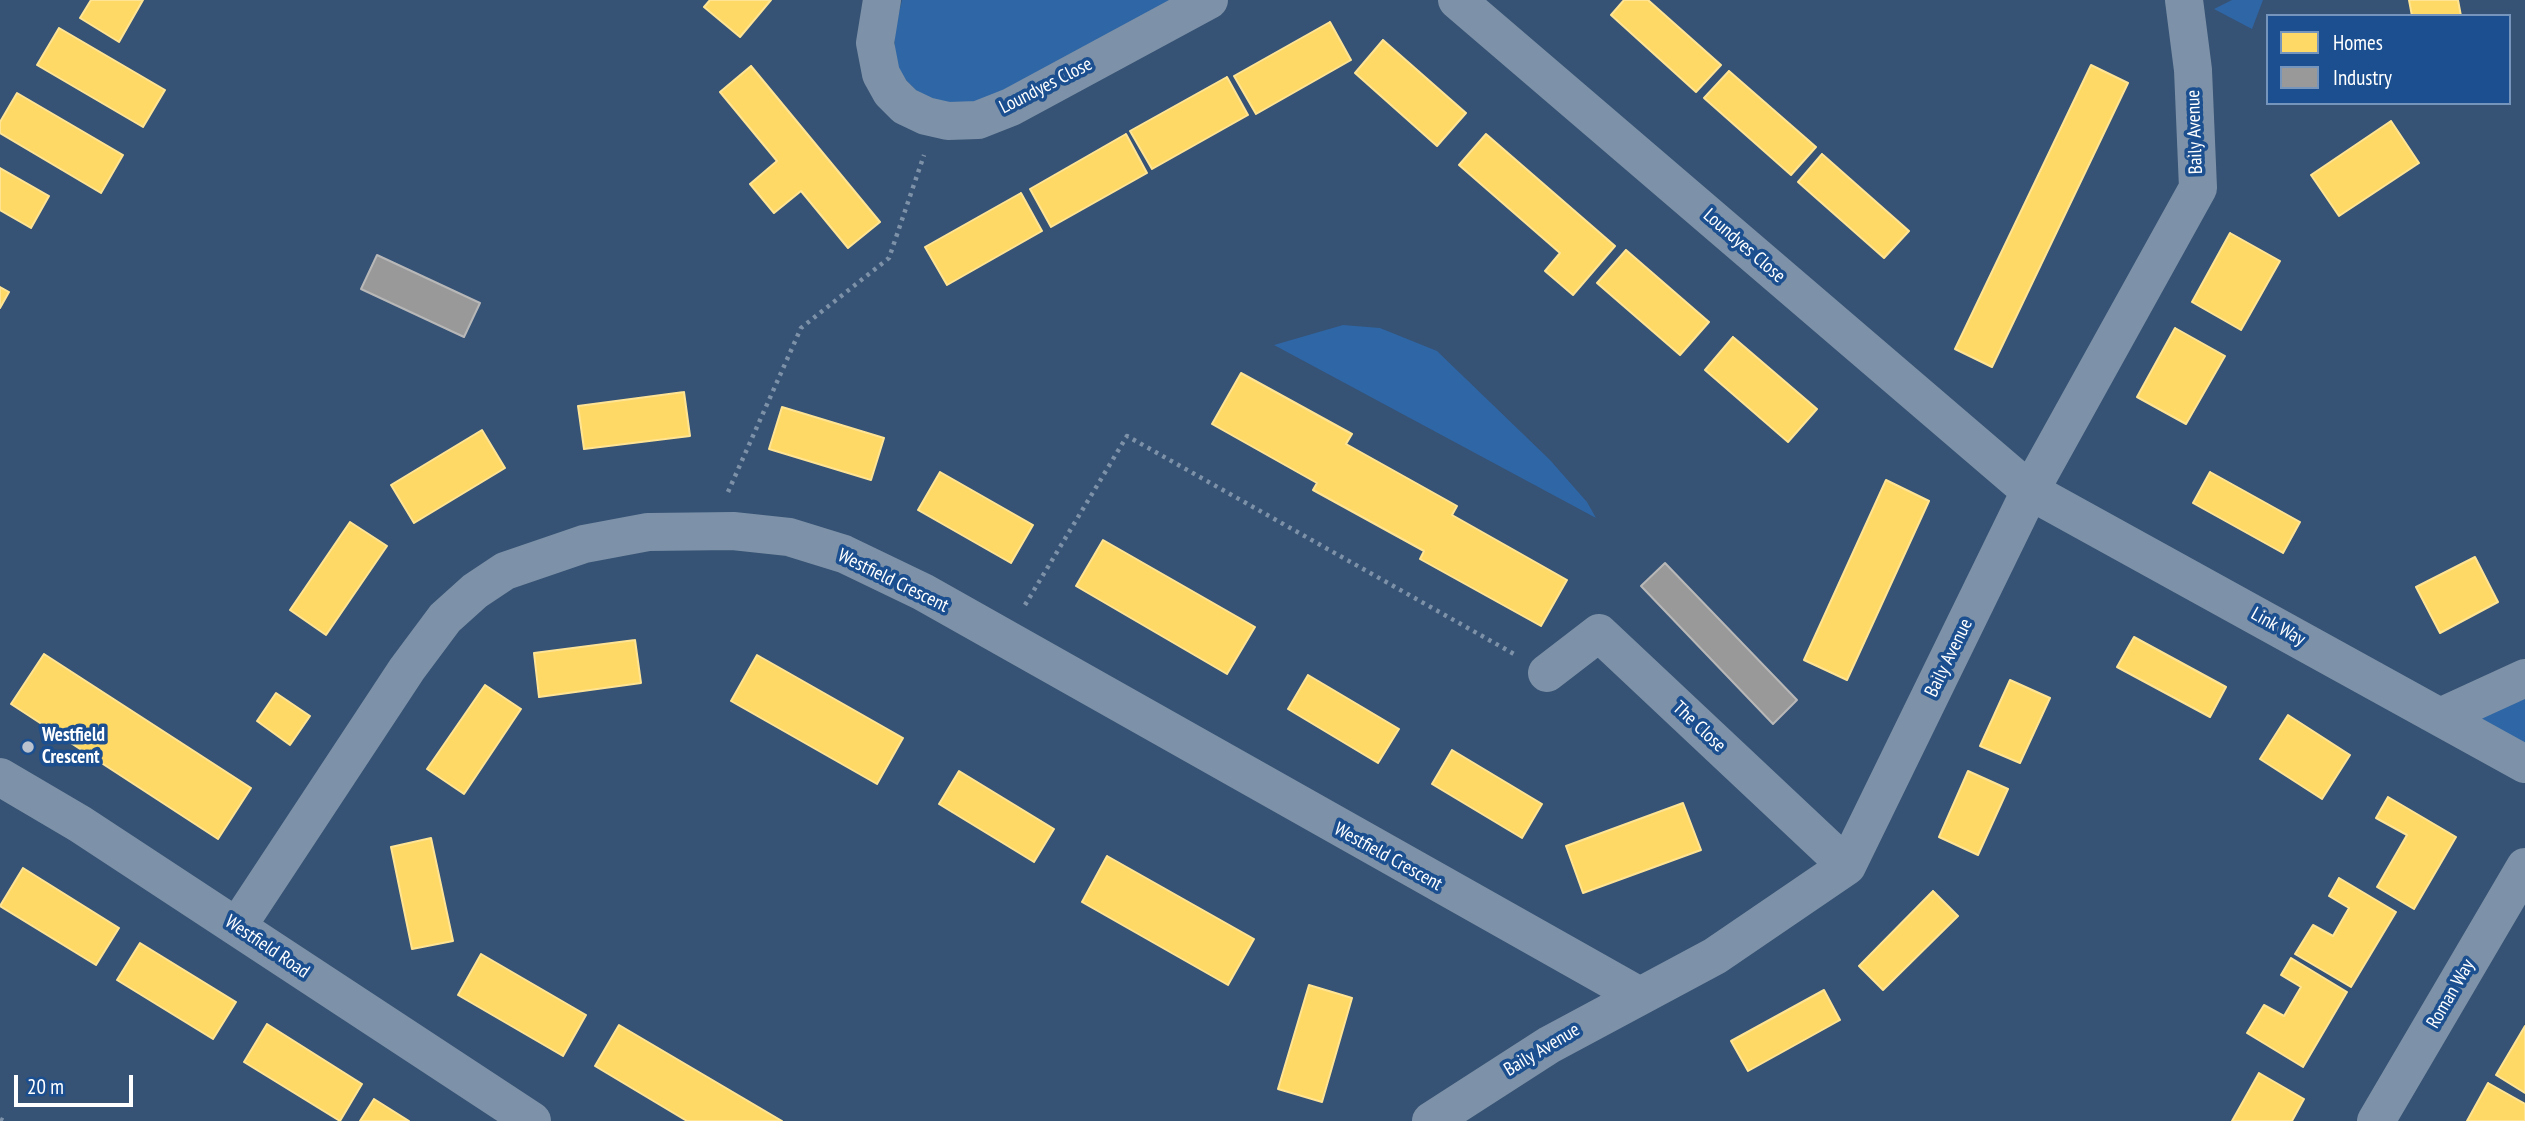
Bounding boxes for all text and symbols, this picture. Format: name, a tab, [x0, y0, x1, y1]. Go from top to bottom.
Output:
legend	[2266, 14, 2511, 105]
text: Homes	[2333, 29, 2383, 56]
street label: Loundyes Close	[996, 53, 1096, 119]
text: Industry	[2333, 64, 2392, 91]
street label: Baily Avenue	[2182, 89, 2208, 175]
street label: Loundyes Close	[1698, 204, 1790, 288]
street label: Westfield Crescent	[834, 544, 952, 618]
street label: Link Way	[2247, 603, 2309, 651]
street label: Baily Avenue	[1920, 615, 1978, 701]
street label: The Close	[1668, 697, 1730, 757]
place label: Westfield Crescent	[42, 725, 105, 769]
marker: Westfield Crescent	[20, 739, 36, 755]
street label: Westfield Crescent	[1330, 818, 1446, 896]
street label: Westfield Road	[220, 910, 314, 984]
street label: Roman Way	[2422, 955, 2480, 1033]
street label: Baily Avenue	[1500, 1019, 1584, 1081]
scale bar	[18, 1062, 136, 1106]
text: 20 m	[27, 1073, 64, 1100]

